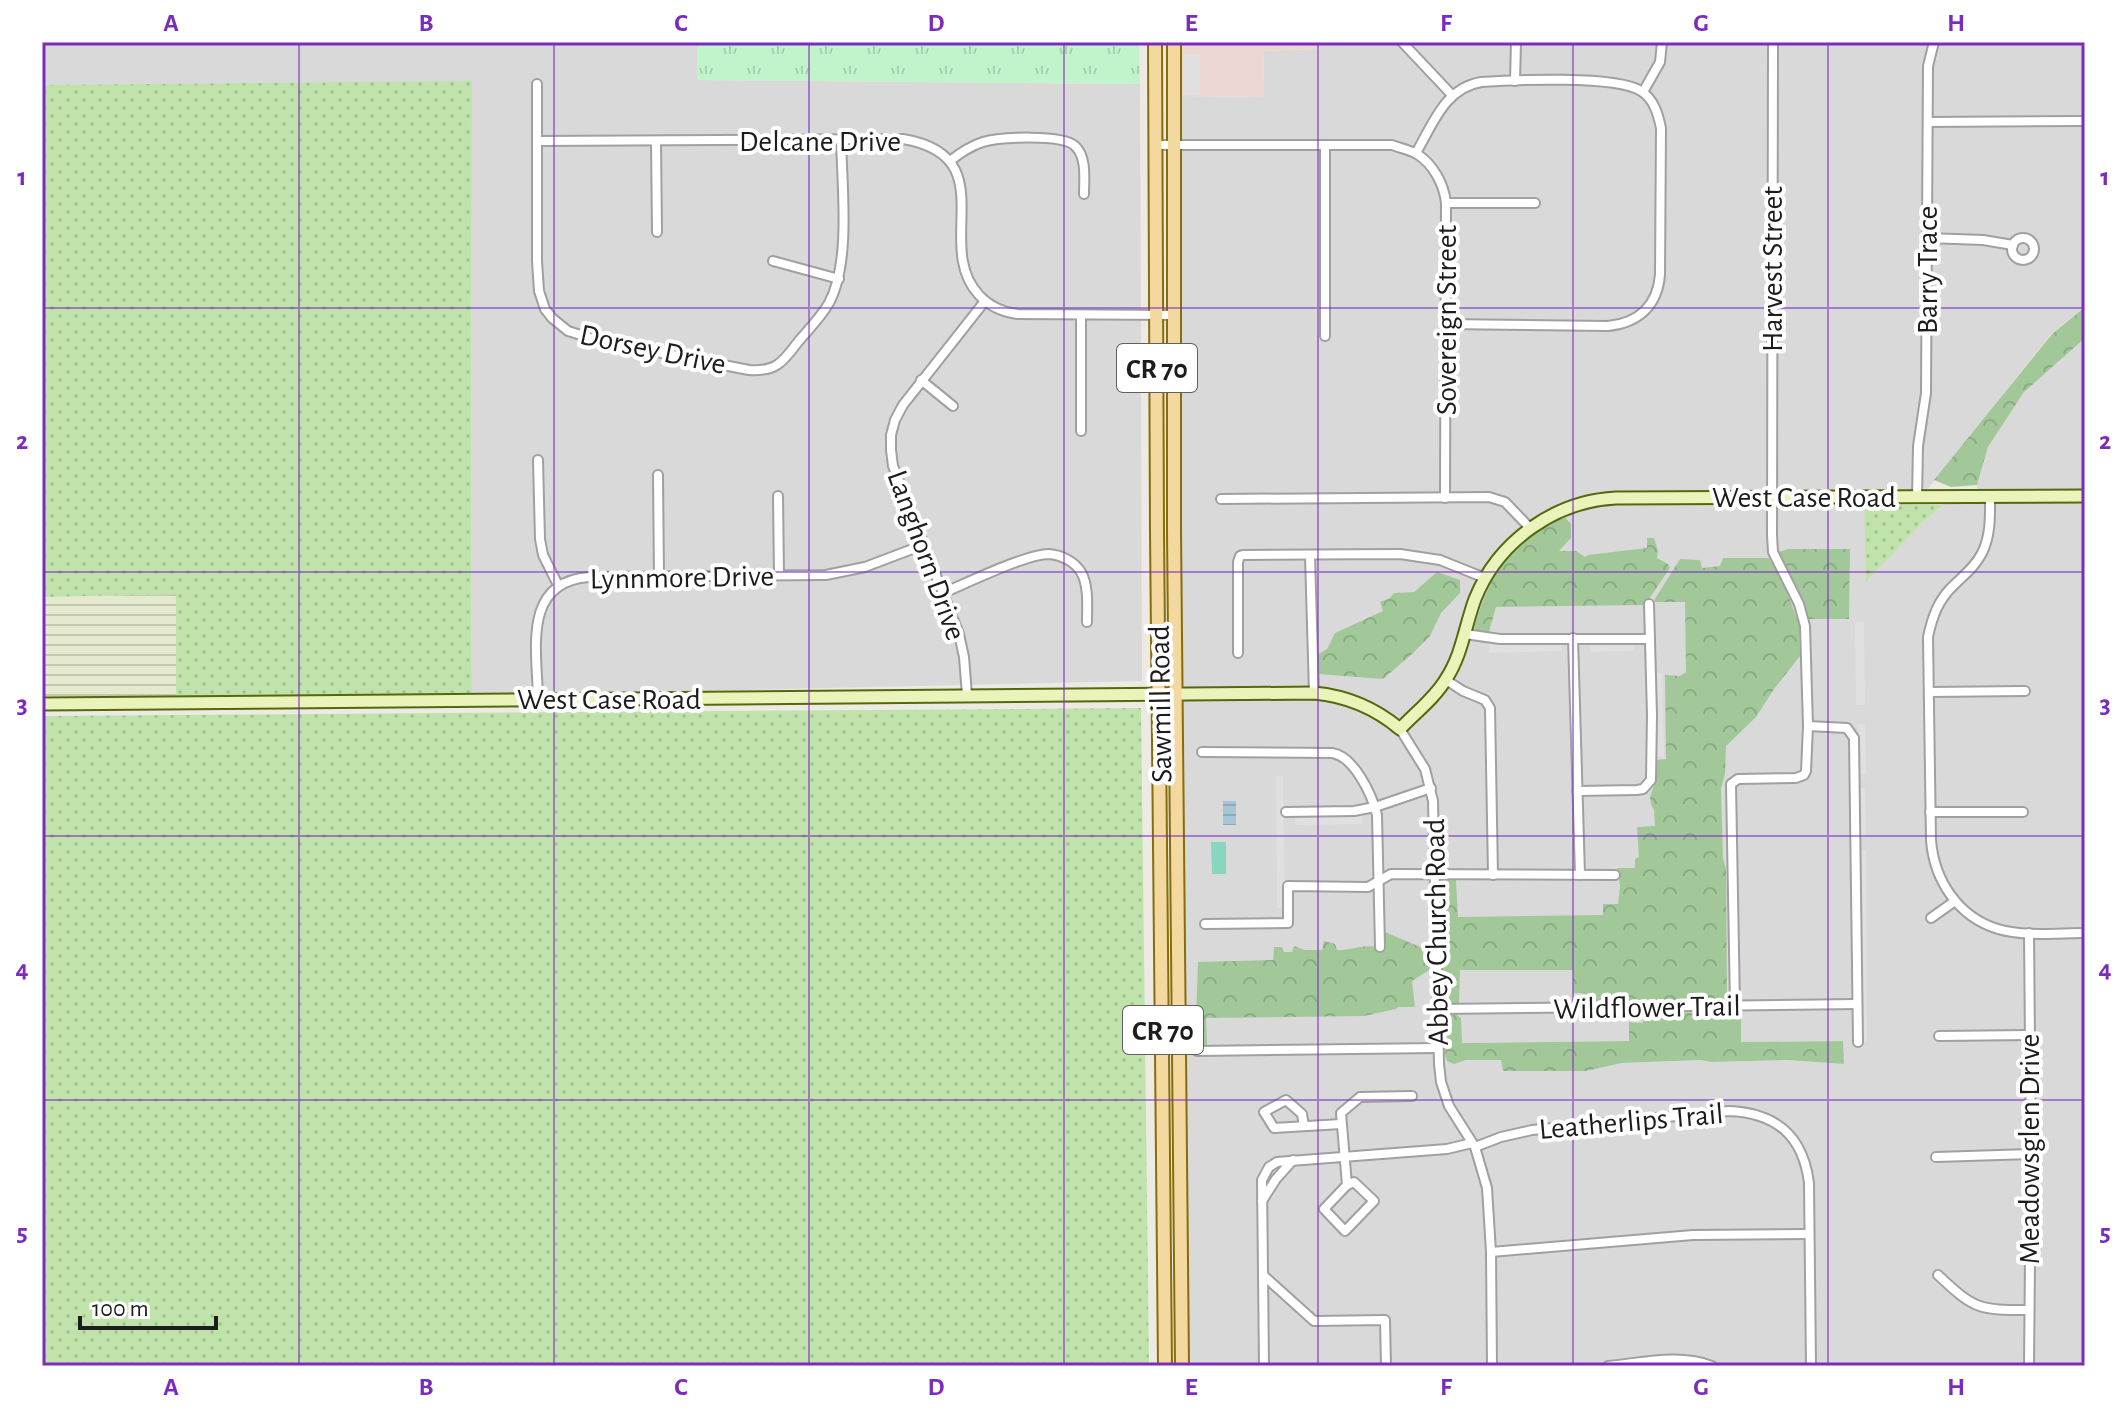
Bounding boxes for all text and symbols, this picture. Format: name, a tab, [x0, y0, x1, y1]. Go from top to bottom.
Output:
text: A	[163, 10, 179, 36]
text: B	[418, 10, 434, 36]
text: C	[674, 10, 688, 36]
text: D	[927, 10, 945, 36]
text: E	[1184, 10, 1198, 36]
text: F	[1440, 10, 1453, 36]
text: G	[1693, 10, 1709, 36]
text: H	[1947, 10, 1965, 36]
street label: Delcane Drive	[739, 127, 901, 157]
text: 1	[17, 164, 27, 190]
text: 1	[2100, 164, 2110, 190]
street label: Harvest Street	[1758, 186, 1788, 352]
street label: Barry Trace	[1913, 206, 1943, 334]
street label: Sovereign Street	[1432, 224, 1462, 415]
street label: Dorsey Drive	[577, 320, 729, 380]
road number: CR 70	[1117, 344, 1197, 392]
text: 2	[16, 428, 28, 454]
text: 2	[2099, 428, 2111, 454]
street label: Langhorn Drive	[881, 466, 971, 644]
street label: West Case Road	[1712, 483, 1896, 513]
street label: Lynnmore Drive	[590, 561, 774, 595]
street label: Sawmill Road	[1145, 625, 1177, 783]
street label: West Case Road	[517, 685, 701, 715]
text: 3	[16, 692, 28, 718]
text: 3	[2099, 692, 2111, 718]
street label: Abbey Church Road	[1420, 818, 1454, 1046]
text: 4	[15, 956, 29, 982]
text: 4	[2098, 956, 2112, 982]
street label: Wildflower Trail	[1553, 991, 1741, 1025]
road number: CR 70	[1123, 1006, 1203, 1054]
street label: Meadowsglen Drive	[2015, 1034, 2045, 1264]
street label: Leatherlips Trail	[1538, 1099, 1725, 1145]
text: 5	[16, 1220, 28, 1246]
text: 5	[2099, 1220, 2111, 1246]
scale bar	[80, 1280, 216, 1330]
text: 100 m	[92, 1297, 149, 1321]
text: A	[163, 1374, 179, 1400]
text: B	[418, 1374, 434, 1400]
text: C	[674, 1374, 688, 1400]
text: D	[927, 1374, 945, 1400]
text: E	[1184, 1374, 1198, 1400]
text: F	[1440, 1374, 1453, 1400]
text: G	[1693, 1374, 1709, 1400]
text: H	[1947, 1374, 1965, 1400]

